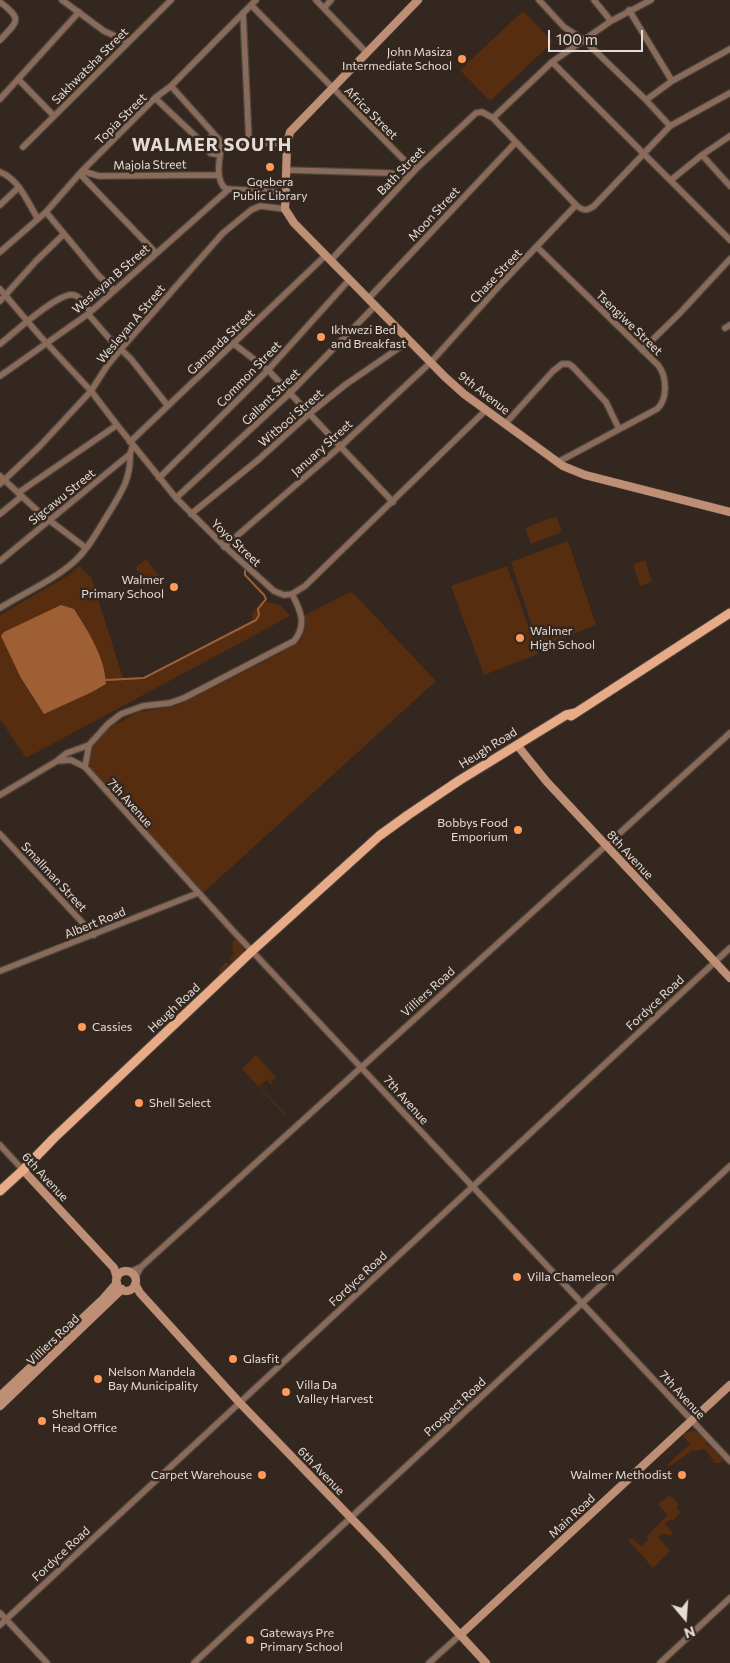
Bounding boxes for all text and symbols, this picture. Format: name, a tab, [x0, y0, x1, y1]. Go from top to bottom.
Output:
scale bar	[550, 20, 645, 52]
street label: Sakhwatsha Street	[49, 25, 131, 107]
text: 100 m	[556, 30, 598, 48]
place label: John Masiza Intermediate School	[342, 45, 452, 73]
marker: John Masiza Intermediate School	[456, 53, 468, 65]
street label: Africa Street	[341, 83, 401, 143]
street label: Topia Street	[92, 90, 150, 148]
district label: WALMER SOUTH	[130, 134, 294, 156]
street label: Bath Street	[374, 144, 428, 198]
street label: Majola Street	[113, 157, 187, 173]
marker: Gqebera Public Library	[264, 161, 276, 173]
place label: Gqebera Public Library	[233, 175, 307, 203]
street label: Moon Street	[405, 184, 463, 244]
street label: Wesleyan B Street	[69, 241, 153, 317]
street label: Chase Street	[467, 246, 525, 306]
street label: Wesleyan A Street	[94, 282, 168, 366]
street label: Tsengiwe Street	[593, 288, 665, 358]
street label: Gamanda Street	[184, 306, 258, 378]
place label: Ikhwezi Bed and Breakfast	[331, 323, 406, 351]
marker: Ikhwezi Bed and Breakfast	[315, 331, 327, 343]
street label: Common Street	[214, 338, 284, 410]
street label: Gallant Street	[239, 366, 303, 428]
street label: 9th Avenue	[455, 368, 513, 418]
street label: Witbooi Street	[256, 386, 326, 450]
street label: January Street	[289, 417, 355, 479]
street label: Sigcawu Street	[26, 466, 98, 528]
street label: Yoyo Street	[208, 516, 264, 570]
place label: Walmer Primary School	[81, 573, 164, 601]
marker: Walmer Primary School	[168, 581, 180, 593]
place label: Walmer High School	[530, 624, 595, 652]
marker: Walmer High School	[514, 632, 526, 644]
street label: Heugh Road	[456, 724, 520, 772]
street label: 7th Avenue	[104, 776, 156, 830]
place label: Bobbys Food Emporium	[437, 816, 508, 844]
marker: Bobbys Food Emporium	[512, 824, 524, 836]
street label: 8th Avenue	[604, 828, 656, 882]
street label: Smallman Street	[18, 839, 90, 915]
street label: Albert Road	[62, 904, 128, 942]
street label: Villiers Road	[398, 964, 458, 1020]
street label: Fordyce Road	[623, 973, 687, 1033]
street label: Heugh Road	[145, 980, 203, 1036]
place label: Cassies	[92, 1020, 132, 1034]
marker: Cassies	[76, 1021, 88, 1033]
street label: 7th Avenue	[380, 1073, 432, 1127]
place label: Shell Select	[149, 1096, 211, 1110]
marker: Shell Select	[133, 1097, 145, 1109]
street label: 6th Avenue	[19, 1150, 71, 1204]
street label: Fordyce Road	[326, 1249, 390, 1309]
place label: Villa Chameleon	[527, 1270, 615, 1284]
marker: Villa Chameleon	[511, 1271, 523, 1283]
street label: Villiers Road	[24, 1311, 82, 1369]
place label: Glasfit	[243, 1352, 279, 1366]
marker: Glasfit	[227, 1353, 239, 1365]
place label: Nelson Mandela Bay Municipality	[108, 1365, 198, 1393]
street label: 7th Avenue	[656, 1368, 708, 1422]
marker: Nelson Mandela Bay Municipality	[92, 1373, 104, 1385]
street label: Prospect Road	[421, 1375, 489, 1439]
place label: Villa Da Valley Harvest	[296, 1378, 373, 1406]
marker: Villa Da Valley Harvest	[280, 1386, 292, 1398]
place label: Sheltam Head Office	[52, 1407, 117, 1435]
marker: Sheltam Head Office	[36, 1415, 48, 1427]
street label: 6th Avenue	[295, 1444, 347, 1498]
place label: Carpet Warehouse	[151, 1468, 252, 1482]
place label: Walmer Methodist	[570, 1468, 672, 1482]
marker: Carpet Warehouse	[256, 1469, 268, 1481]
marker: Walmer Methodist	[676, 1469, 688, 1481]
street label: Main Road	[546, 1491, 598, 1541]
street label: Fordyce Road	[29, 1524, 93, 1584]
north arrow	[660, 1593, 710, 1643]
text: N	[682, 1623, 697, 1642]
place label: Gateways Pre Primary School	[260, 1626, 343, 1654]
marker: Gateways Pre Primary School	[244, 1634, 256, 1646]

